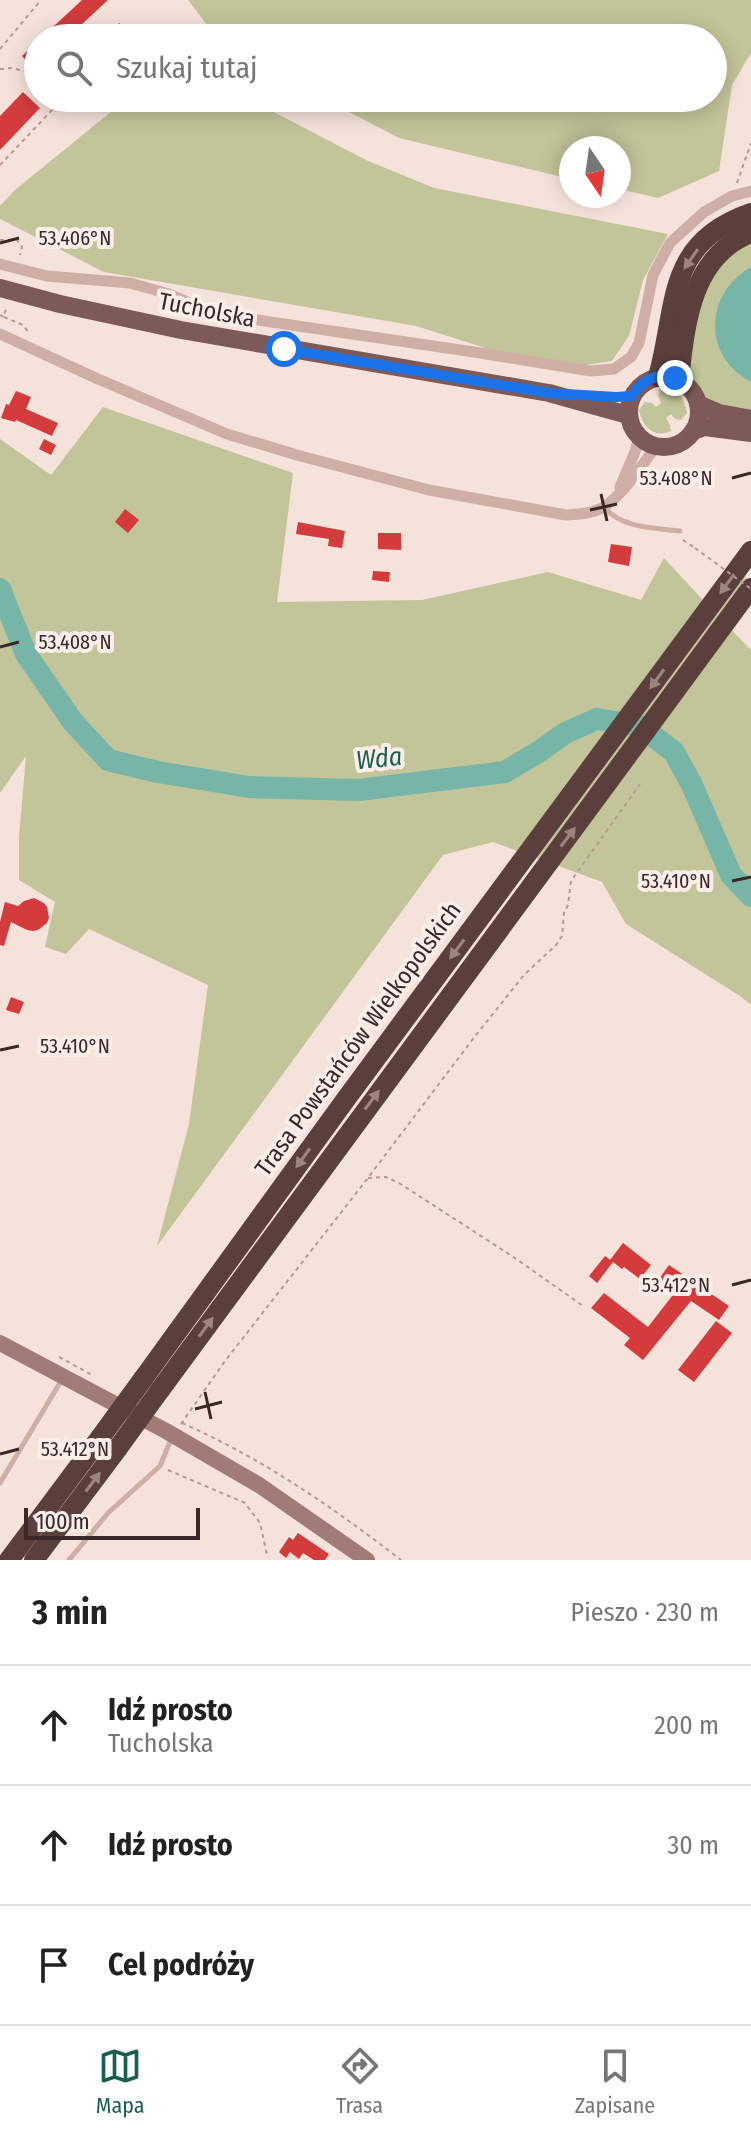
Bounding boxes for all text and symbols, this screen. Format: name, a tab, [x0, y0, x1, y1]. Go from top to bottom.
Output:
search box	[24, 24, 727, 112]
icon: search	[52, 46, 96, 90]
text: Szukaj tutaj	[116, 50, 257, 86]
north arrow	[559, 136, 631, 208]
text: 53.406°N	[39, 226, 111, 250]
one-way arrow	[684, 248, 699, 269]
street label: Tucholska	[157, 287, 257, 333]
route start	[266, 331, 302, 367]
route end	[657, 360, 693, 396]
text: 53.408°N	[639, 466, 713, 490]
one-way arrow	[720, 573, 735, 594]
text: 53.408°N	[38, 630, 112, 654]
one-way arrow	[649, 668, 665, 690]
water label: Wda	[354, 741, 404, 776]
one-way arrow	[560, 826, 575, 847]
text: 53.410°N	[641, 869, 711, 893]
street label: Trasa Powstańców Wielkopolskich	[249, 897, 467, 1181]
one-way arrow	[450, 939, 466, 959]
text: 53.410°N	[40, 1034, 110, 1058]
one-way arrow	[364, 1090, 380, 1110]
one-way arrow	[295, 1148, 311, 1168]
text: 53.412°N	[642, 1273, 710, 1297]
one-way arrow	[197, 1317, 213, 1338]
text: 53.412°N	[41, 1437, 109, 1461]
one-way arrow	[84, 1472, 100, 1492]
scale bar	[24, 1504, 200, 1540]
text: 100 m	[36, 1508, 90, 1535]
text: 3 min	[32, 1592, 108, 1633]
text: Pieszo · 230 m	[571, 1597, 719, 1628]
text: Idź prosto	[108, 1692, 233, 1728]
icon: ahead	[32, 1703, 76, 1747]
text: 200 m	[654, 1710, 719, 1741]
text: Tucholska	[108, 1728, 214, 1759]
icon: ahead	[32, 1823, 76, 1867]
text: Idź prosto	[108, 1827, 233, 1863]
text: 30 m	[668, 1830, 719, 1861]
icon: arrive	[32, 1943, 76, 1987]
text: Cel podróży	[108, 1947, 254, 1983]
tab: Mapa	[96, 2044, 144, 2119]
tab: Trasa	[336, 2044, 383, 2119]
tab: Zapisane	[575, 2044, 655, 2119]

